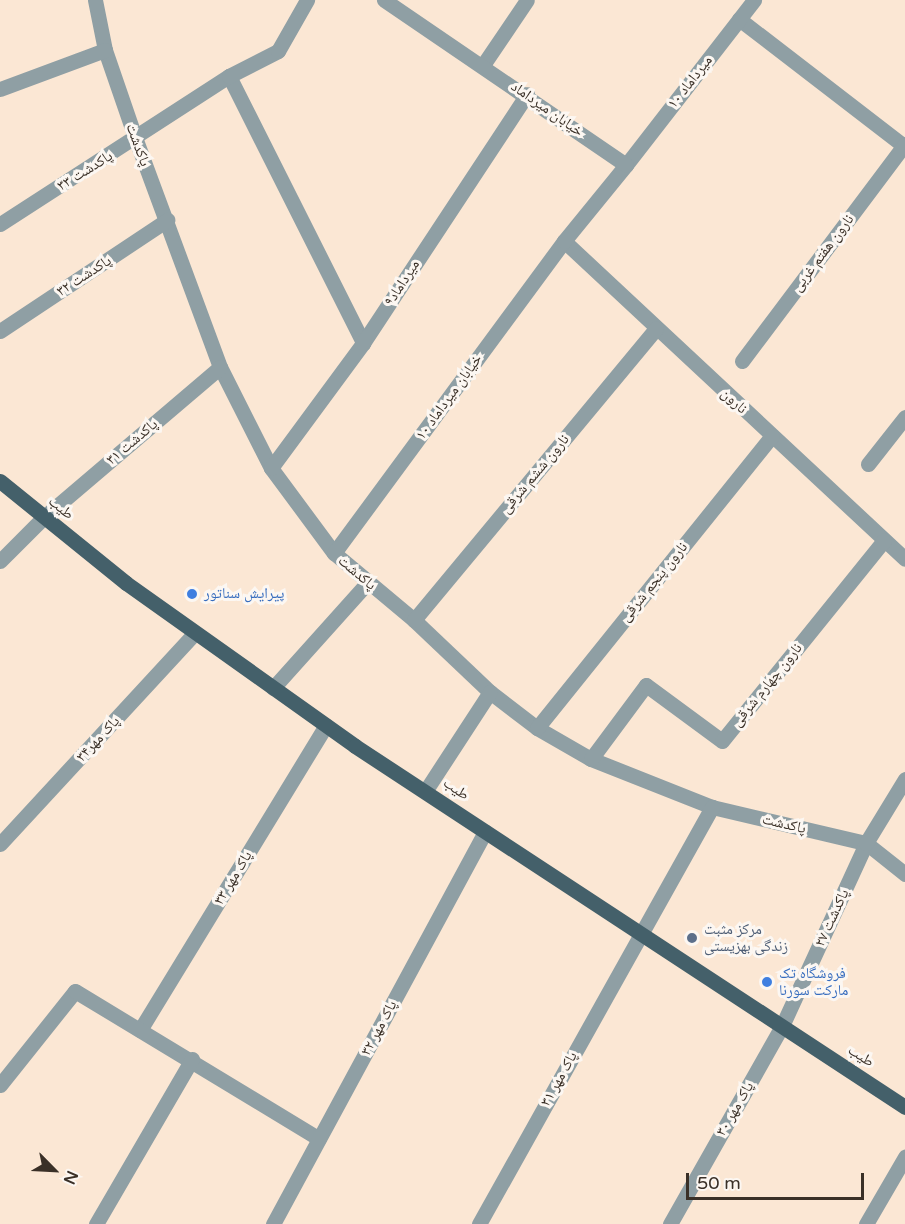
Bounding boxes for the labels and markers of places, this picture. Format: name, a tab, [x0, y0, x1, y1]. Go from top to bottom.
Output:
place label: پیرایش سناتور	[204, 585, 284, 603]
marker: پیرایش سناتور	[185, 587, 199, 601]
place label: مرکز مثبت زندگی بهزیستی	[704, 920, 788, 955]
marker: مرکز مثبت زندگی بهزیستی	[685, 931, 699, 945]
place label: فروشگاه تک مارکت سورنا	[779, 964, 848, 999]
marker: فروشگاه تک مارکت سورنا	[760, 975, 774, 989]

